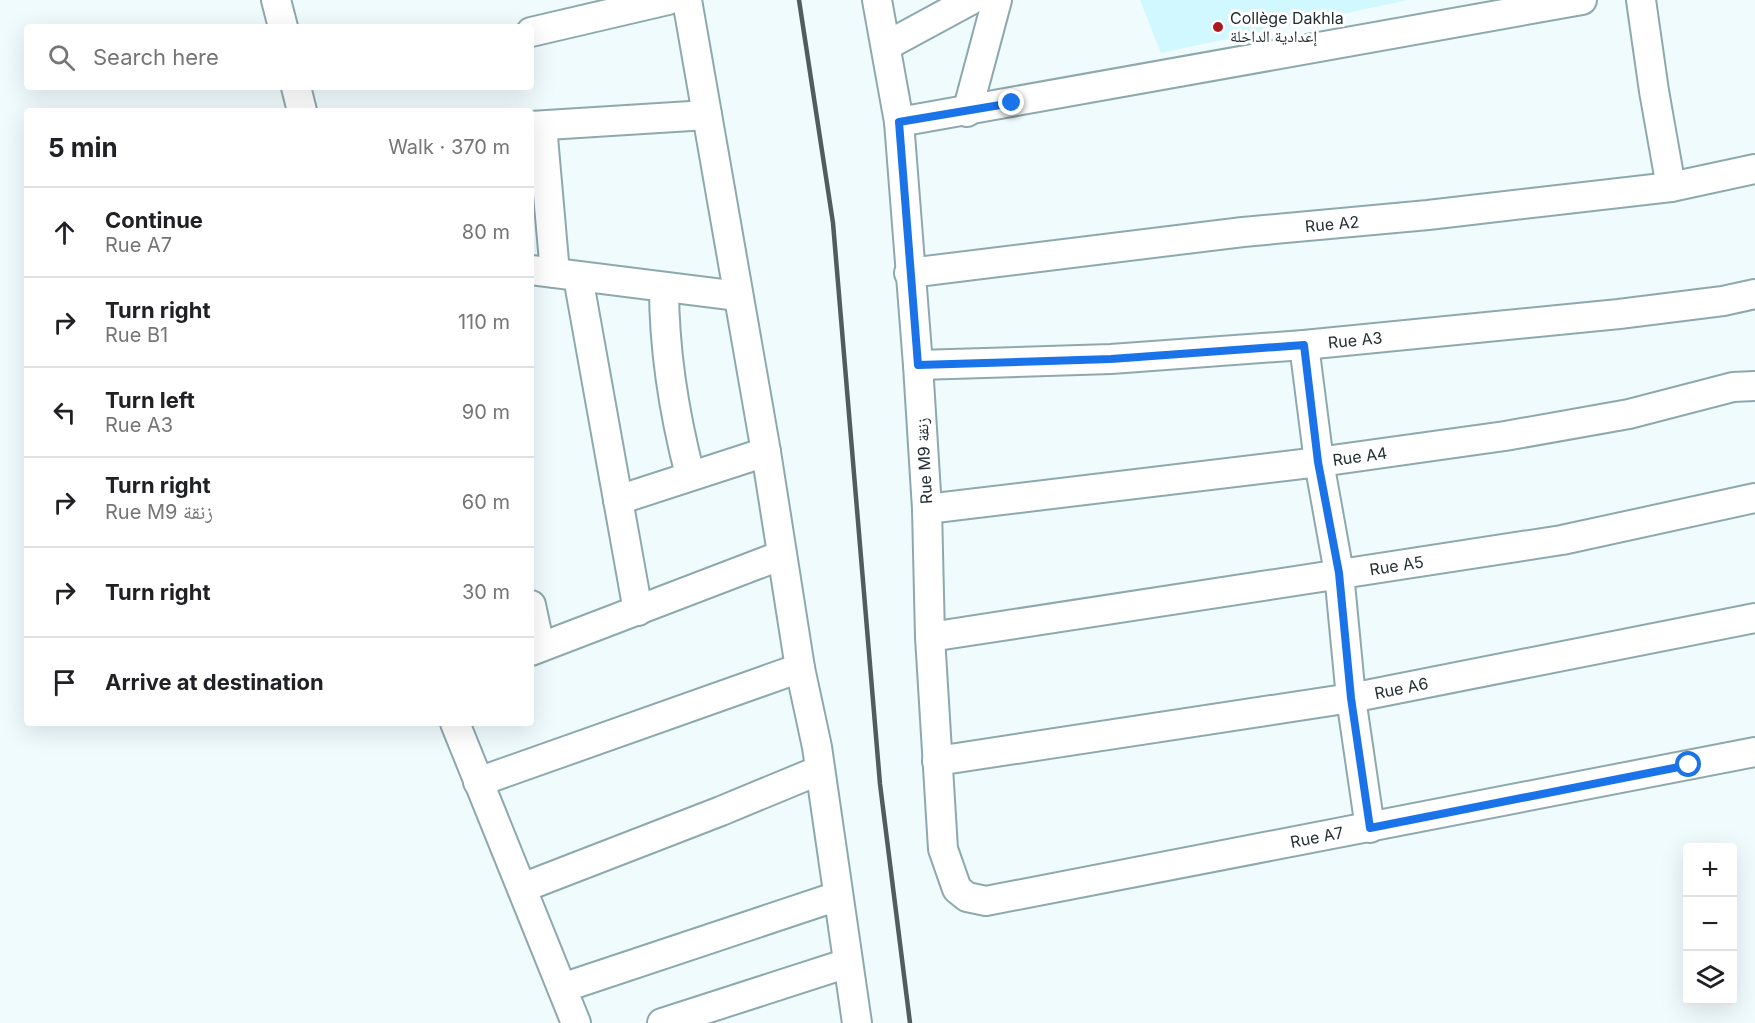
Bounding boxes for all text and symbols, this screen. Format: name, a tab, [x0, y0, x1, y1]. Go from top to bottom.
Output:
place label: Collège Dakhla إعدادية الداخلة	[1230, 8, 1344, 47]
marker: Collège Dakhla إعدادية الداخلة	[1211, 20, 1225, 34]
search box	[24, 24, 534, 90]
icon: search	[45, 41, 78, 74]
text: Search here	[93, 44, 219, 70]
route end	[998, 89, 1024, 115]
text: 5 min	[48, 132, 118, 163]
text: Walk · 370 m	[388, 135, 510, 159]
text: Continue	[105, 207, 203, 233]
street label: Rue A2	[1304, 211, 1360, 236]
icon: ahead	[48, 216, 81, 249]
text: 80 m	[462, 220, 510, 244]
text: Rue A7	[105, 233, 172, 257]
text: Turn right	[105, 297, 211, 323]
icon: right	[48, 306, 81, 339]
text: 110 m	[458, 310, 510, 334]
text: Rue B1	[105, 323, 168, 347]
street label: Rue A3	[1327, 327, 1383, 353]
text: Turn left	[105, 387, 195, 413]
icon: left	[48, 396, 81, 429]
text: 90 m	[462, 400, 510, 424]
text: Rue A3	[105, 413, 173, 437]
street label: Rue M9 زنقة	[912, 417, 936, 505]
street label: Rue A4	[1331, 443, 1388, 470]
text: Turn right	[105, 472, 211, 498]
icon: right	[48, 486, 81, 519]
text: 60 m	[462, 490, 510, 514]
text: Rue M9 زنقة	[105, 500, 213, 524]
street label: Rue A5	[1368, 551, 1425, 579]
icon: right	[48, 576, 81, 609]
text: Turn right	[105, 579, 211, 605]
text: 30 m	[462, 580, 510, 604]
icon: arrive	[48, 666, 81, 699]
text: Arrive at destination	[105, 669, 324, 695]
street label: Rue A6	[1373, 673, 1430, 703]
route start	[1675, 751, 1701, 777]
street label: Rue A7	[1289, 822, 1345, 852]
map controls	[1683, 843, 1737, 1005]
button: +	[1683, 843, 1737, 897]
button: −	[1683, 897, 1737, 951]
button: layers	[1683, 951, 1737, 1005]

